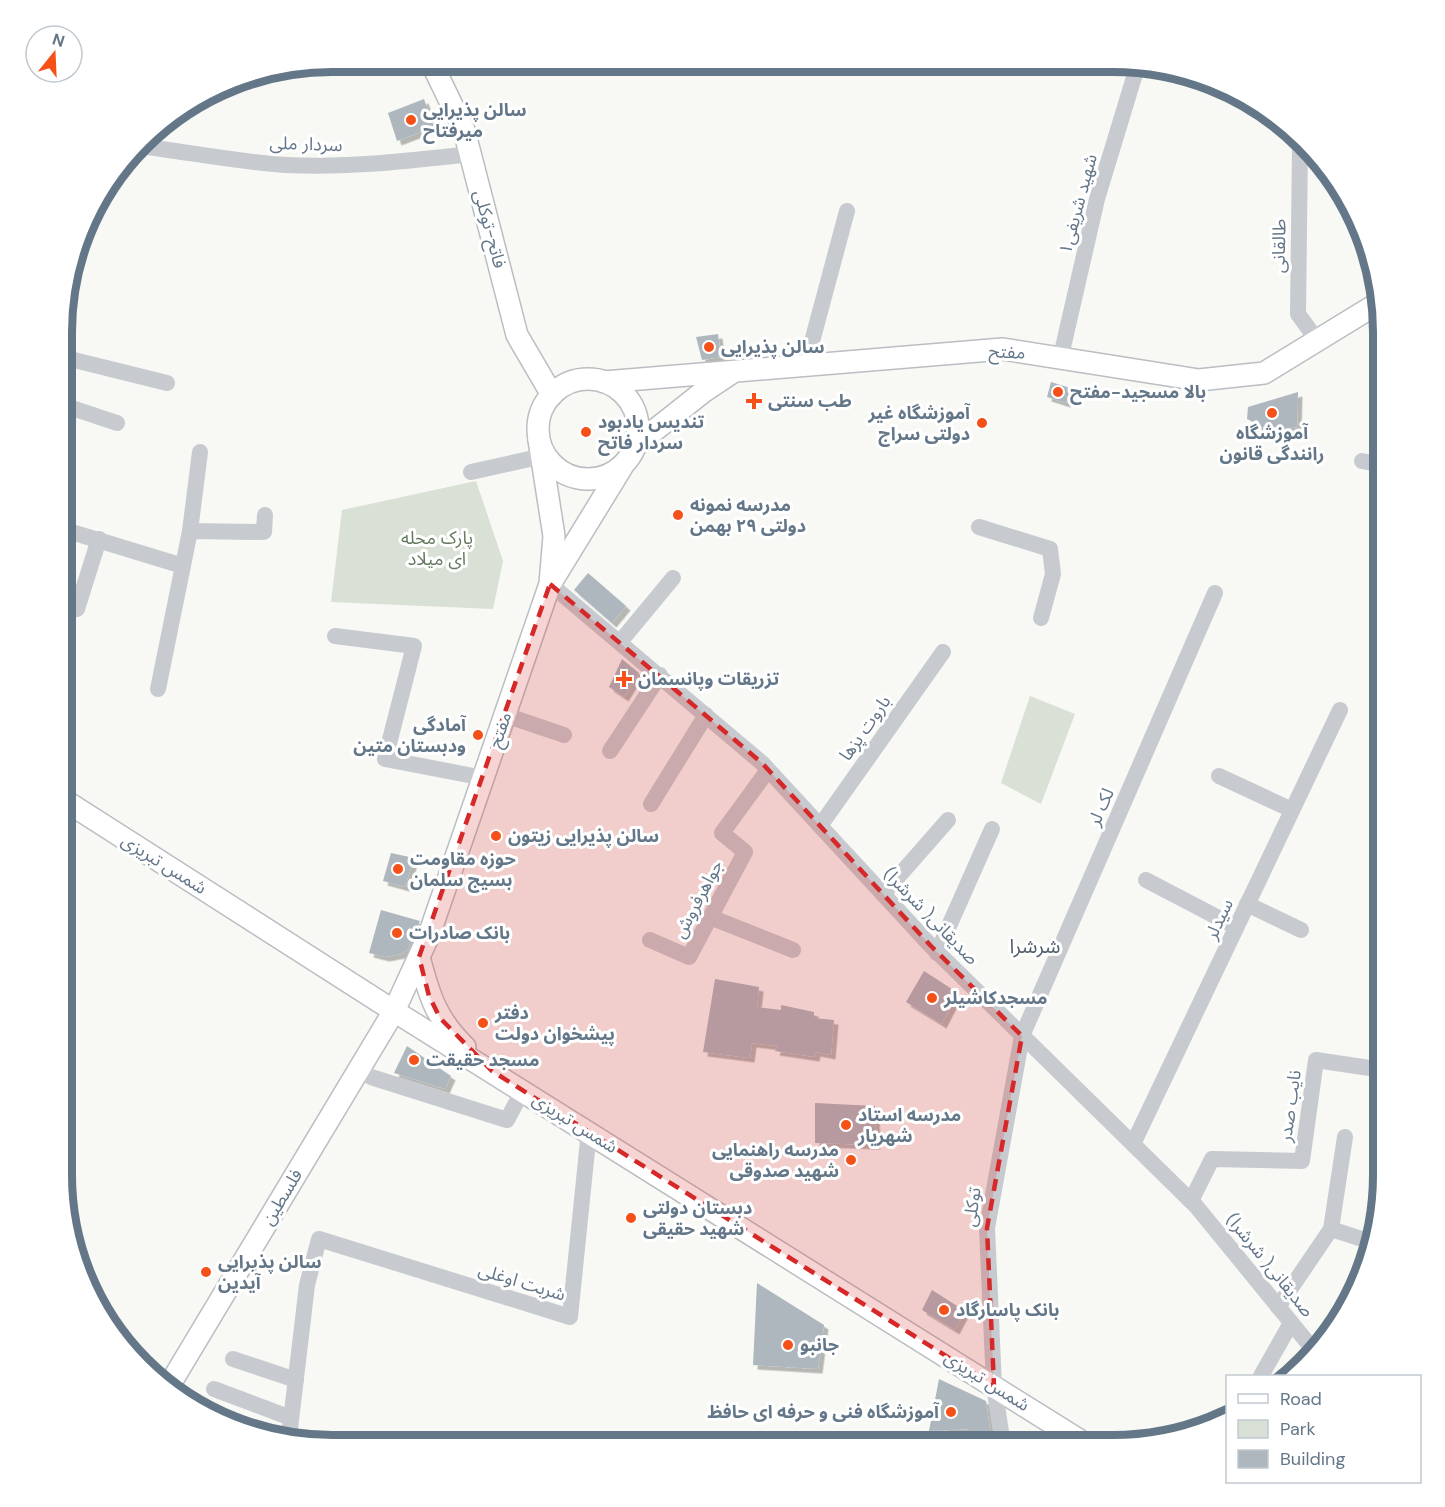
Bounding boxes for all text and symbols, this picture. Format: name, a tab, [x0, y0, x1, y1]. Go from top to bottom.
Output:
north arrow	[24, 24, 84, 84]
text: N	[50, 28, 67, 52]
place label: سالن پذیرایی میرفتاح	[423, 98, 527, 144]
marker: سالن پذیرایی میرفتاح	[404, 113, 418, 127]
street label: سردار ملی	[269, 131, 343, 157]
street label: شهید شریفی۱	[1053, 151, 1103, 257]
street label: فاتح-توکلی	[467, 187, 512, 271]
street label: طالقانی	[1267, 219, 1291, 273]
place label: سالن پذیرایی	[721, 335, 825, 359]
street label: مفتح	[988, 339, 1026, 366]
marker: سالن پذیرایی	[702, 340, 716, 354]
place label: بالا مسجید-مفتح	[1070, 380, 1206, 405]
marker: بالا مسجید-مفتح	[1051, 385, 1065, 399]
place label: طب سنتی	[768, 389, 852, 413]
marker: طب سنتی	[745, 392, 763, 410]
place label: آموزشگاه غیر دولتی سراج	[867, 401, 971, 447]
marker: آموزشگاه رانندگی قانون	[1265, 406, 1279, 420]
place label: تندیس یادبود سردار فاتح	[598, 410, 705, 456]
marker: آموزشگاه غیر دولتی سراج	[975, 416, 989, 430]
place label: آموزشگاه رانندگی قانون	[1220, 421, 1324, 466]
marker: تندیس یادبود سردار فاتح	[579, 425, 593, 439]
place label: مدرسه نمونه دولتی ۲۹ بهمن	[690, 493, 806, 538]
marker: مدرسه نمونه دولتی ۲۹ بهمن	[671, 508, 685, 522]
park label: پارک محله ای میلاد	[401, 526, 473, 571]
place label: تزریقات وپانسمان	[638, 667, 780, 691]
marker: تزریقات وپانسمان	[615, 670, 633, 688]
street label: باروت پزها	[834, 690, 896, 766]
street label: مفتح	[483, 709, 518, 752]
place label: آمادگی ودبستان متین	[353, 713, 467, 758]
marker: آمادگی ودبستان متین	[471, 728, 485, 742]
street label: لک لر	[1082, 784, 1120, 831]
place label: سالن پذیرایی زیتون	[508, 824, 659, 848]
street label: شمس تبریزی	[117, 828, 211, 900]
marker: سالن پذیرایی زیتون	[489, 829, 503, 843]
place label: حوزه مقاومت بسیج سلمان	[410, 847, 516, 893]
street label: جواهرفروش	[667, 856, 729, 942]
marker: حوزه مقاومت بسیج سلمان	[391, 862, 405, 876]
street label: (شرشرا )صدیقانی	[878, 862, 984, 970]
street label: سیدلر	[1199, 895, 1239, 944]
place label: بانک صادرات	[409, 921, 510, 945]
marker: بانک صادرات	[390, 926, 404, 940]
district label: شرشرا	[1010, 933, 1060, 959]
place label: مسجدکاشیلر	[943, 986, 1048, 1010]
marker: مسجدکاشیلر	[925, 991, 939, 1005]
place label: دفتر پیشخوان دولت	[494, 1001, 615, 1046]
marker: دفتر پیشخوان دولت	[476, 1016, 490, 1030]
place label: مسجد حقیقت	[426, 1048, 539, 1072]
marker: مسجد حقیقت	[407, 1053, 421, 1067]
street label: نایب صدر	[1273, 1068, 1307, 1144]
street label: شمس تبریزی	[528, 1087, 622, 1159]
place label: مدرسه استاد شهریار	[857, 1103, 961, 1148]
marker: مدرسه استاد شهریار	[839, 1118, 853, 1132]
place label: مدرسه راهنمایی شهید صدوقی	[712, 1138, 839, 1183]
marker: مدرسه راهنمایی شهید صدوقی	[844, 1153, 858, 1167]
street label: فلسطین	[256, 1165, 308, 1229]
street label: توکلی	[957, 1186, 987, 1228]
place label: دبستان دولتی شهید حقیقی	[643, 1196, 752, 1241]
street label: (شرشرا )صدیقانی	[1221, 1208, 1319, 1322]
marker: دبستان دولتی شهید حقیقی	[624, 1211, 638, 1225]
place label: سالن پذیرایی آیدین	[218, 1250, 322, 1295]
street label: شربت اوغلی	[475, 1257, 569, 1307]
marker: سالن پذیرایی آیدین	[199, 1265, 213, 1279]
place label: بانک پاسارگاد	[956, 1298, 1059, 1322]
marker: بانک پاسارگاد	[937, 1303, 951, 1317]
place label: جانبو	[800, 1333, 839, 1357]
marker: جانبو	[781, 1338, 795, 1352]
street label: شمس تبریزی	[940, 1345, 1034, 1417]
legend	[1226, 1375, 1421, 1483]
text: Road	[1280, 1387, 1322, 1411]
place label: آموزشگاه فنی و حرفه ای حافظ	[707, 1400, 940, 1424]
marker: آموزشگاه فنی و حرفه ای حافظ	[944, 1405, 958, 1419]
text: Park	[1280, 1417, 1316, 1441]
text: Building	[1280, 1447, 1345, 1471]

